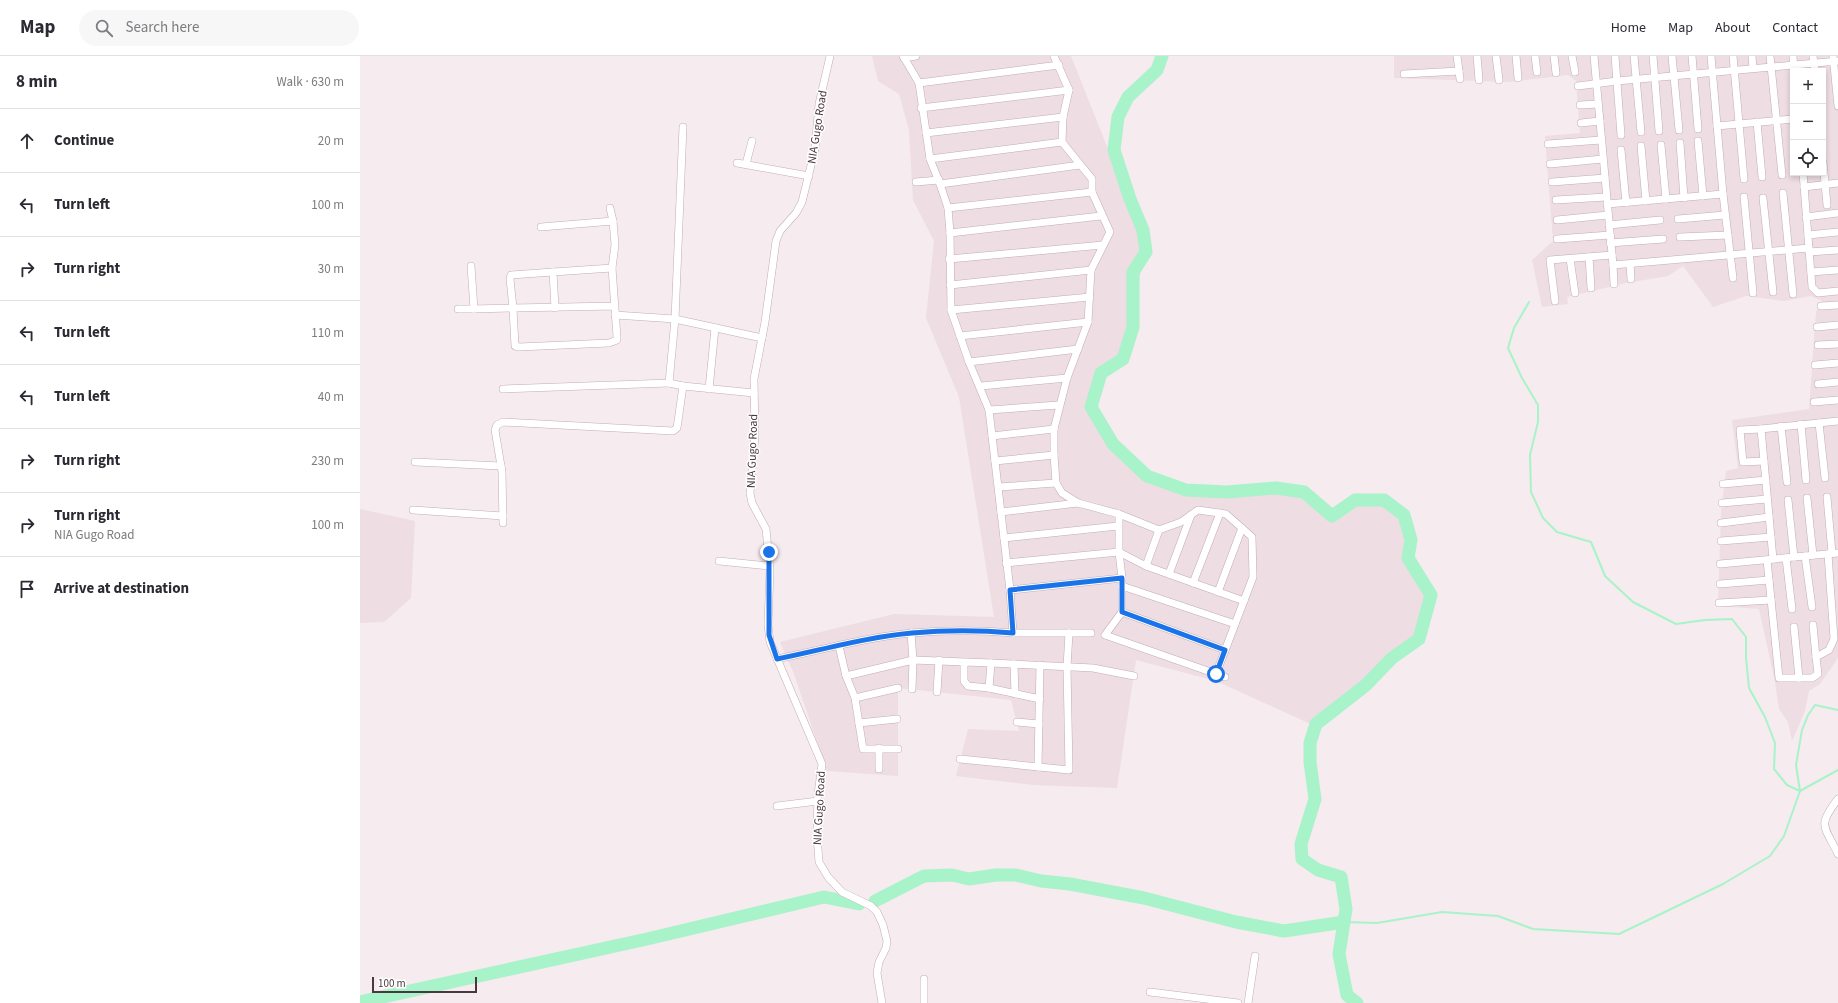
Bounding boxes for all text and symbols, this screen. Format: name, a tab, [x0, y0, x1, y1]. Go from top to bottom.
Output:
search box	[79, 10, 359, 46]
text: Map	[20, 14, 55, 41]
icon: search	[93, 17, 115, 39]
text: Search here	[125, 17, 199, 38]
text: Home	[1611, 18, 1646, 38]
text: Map	[1668, 18, 1693, 38]
text: About	[1715, 18, 1750, 38]
text: Contact	[1772, 18, 1818, 38]
map controls	[1790, 68, 1826, 176]
button: +	[1790, 68, 1826, 104]
text: 8 min	[16, 70, 57, 94]
text: Walk · 630 m	[276, 73, 344, 91]
street label: NIA Gugo Road	[803, 89, 832, 165]
button: −	[1790, 104, 1826, 140]
icon: ahead	[16, 130, 38, 152]
text: Continue	[54, 130, 114, 151]
text: 20 m	[318, 132, 344, 150]
button: locate	[1790, 140, 1826, 176]
icon: left	[16, 194, 38, 216]
text: Turn left	[54, 194, 110, 215]
text: 100 m	[311, 196, 344, 214]
icon: right	[16, 258, 38, 280]
text: Turn right	[54, 258, 120, 279]
text: 30 m	[318, 260, 344, 278]
icon: left	[16, 322, 38, 344]
text: Turn left	[54, 322, 110, 343]
text: 110 m	[311, 324, 344, 342]
icon: left	[16, 386, 38, 408]
text: Turn left	[54, 386, 110, 407]
text: 40 m	[318, 388, 344, 406]
street label: NIA Gugo Road	[743, 414, 762, 488]
icon: right	[16, 450, 38, 472]
text: Turn right	[54, 450, 120, 471]
text: 230 m	[311, 452, 344, 470]
text: Turn right	[54, 505, 120, 526]
icon: right	[16, 514, 38, 536]
text: 100 m	[311, 516, 344, 534]
text: NIA Gugo Road	[54, 526, 135, 544]
route end	[760, 543, 778, 561]
icon: arrive	[16, 578, 38, 600]
text: Arrive at destination	[54, 578, 189, 599]
route start	[1207, 665, 1225, 683]
street label: NIA Gugo Road	[809, 770, 830, 846]
scale bar	[372, 975, 477, 994]
text: 100 m	[378, 976, 406, 991]

